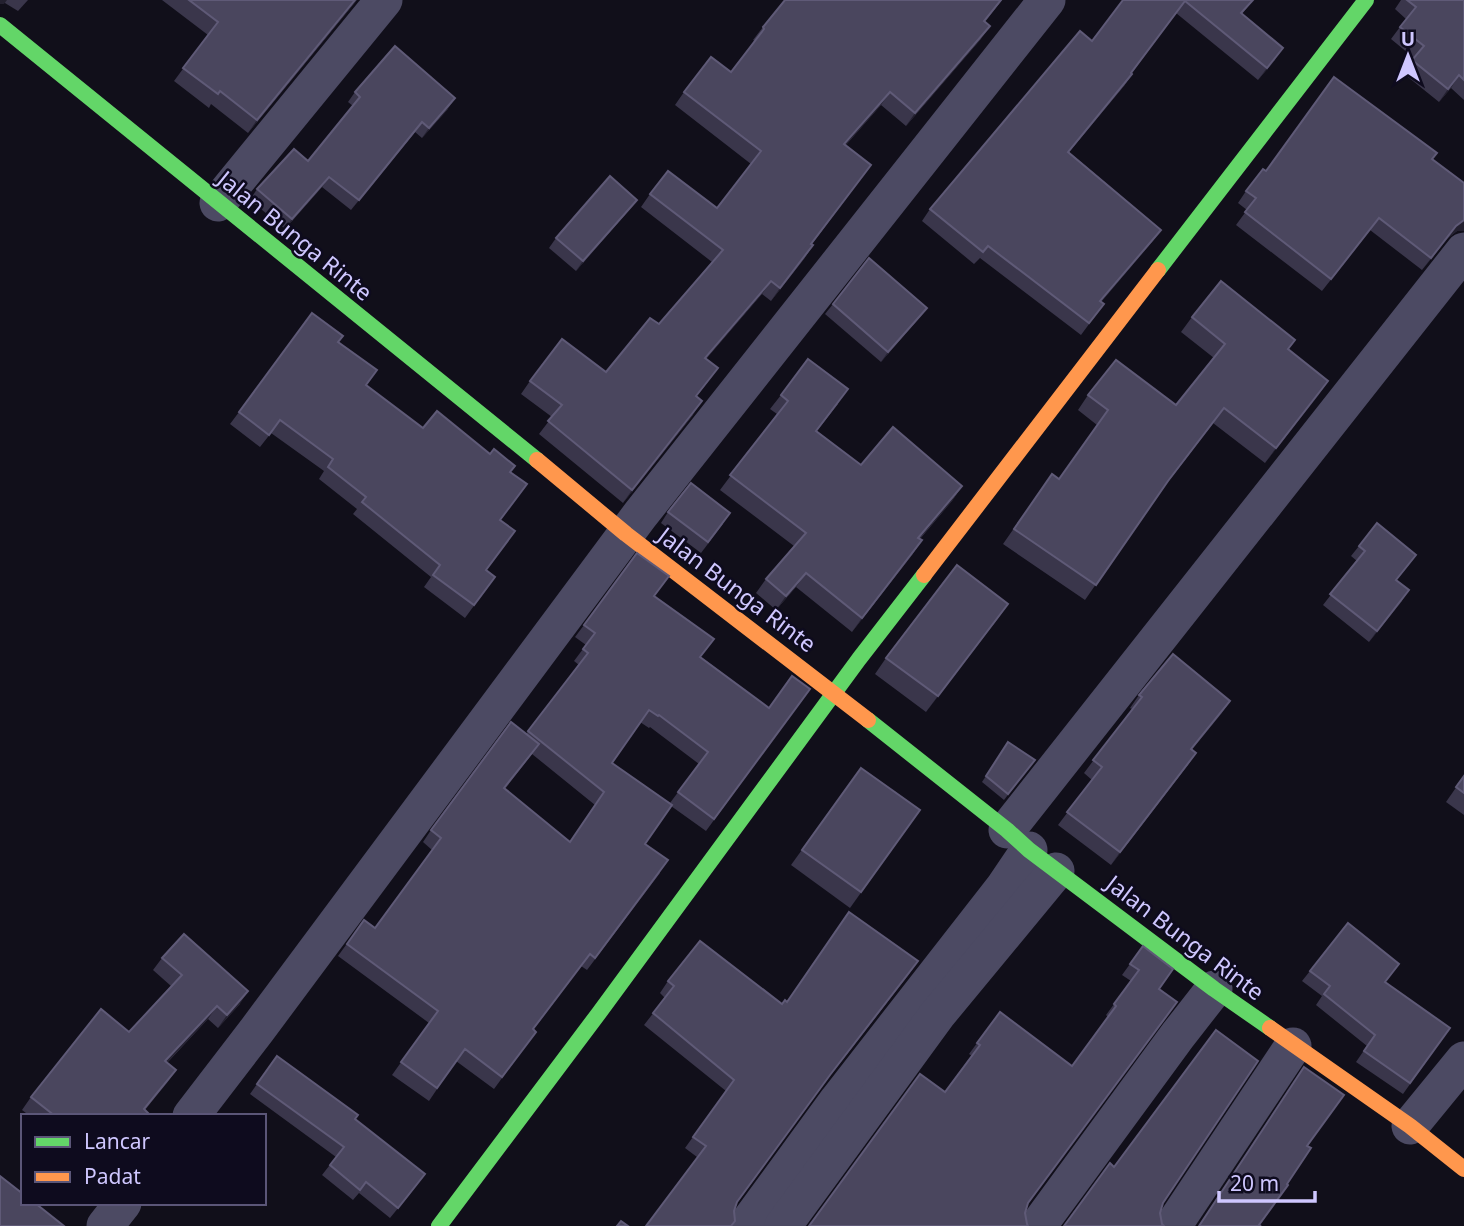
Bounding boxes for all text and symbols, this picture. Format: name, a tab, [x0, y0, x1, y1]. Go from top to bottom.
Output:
north arrow	[1373, 21, 1443, 91]
text: U	[1401, 26, 1415, 52]
street label: Jalan Bunga Rinte	[210, 162, 380, 308]
street label: Jalan Bunga Rinte	[650, 518, 823, 659]
street label: Jalan Bunga Rinte	[1098, 866, 1271, 1007]
legend	[21, 1114, 266, 1205]
text: Lancar	[84, 1127, 151, 1155]
scale bar	[1219, 1160, 1315, 1204]
text: Padat	[84, 1162, 141, 1190]
text: 20 m	[1230, 1169, 1279, 1197]

